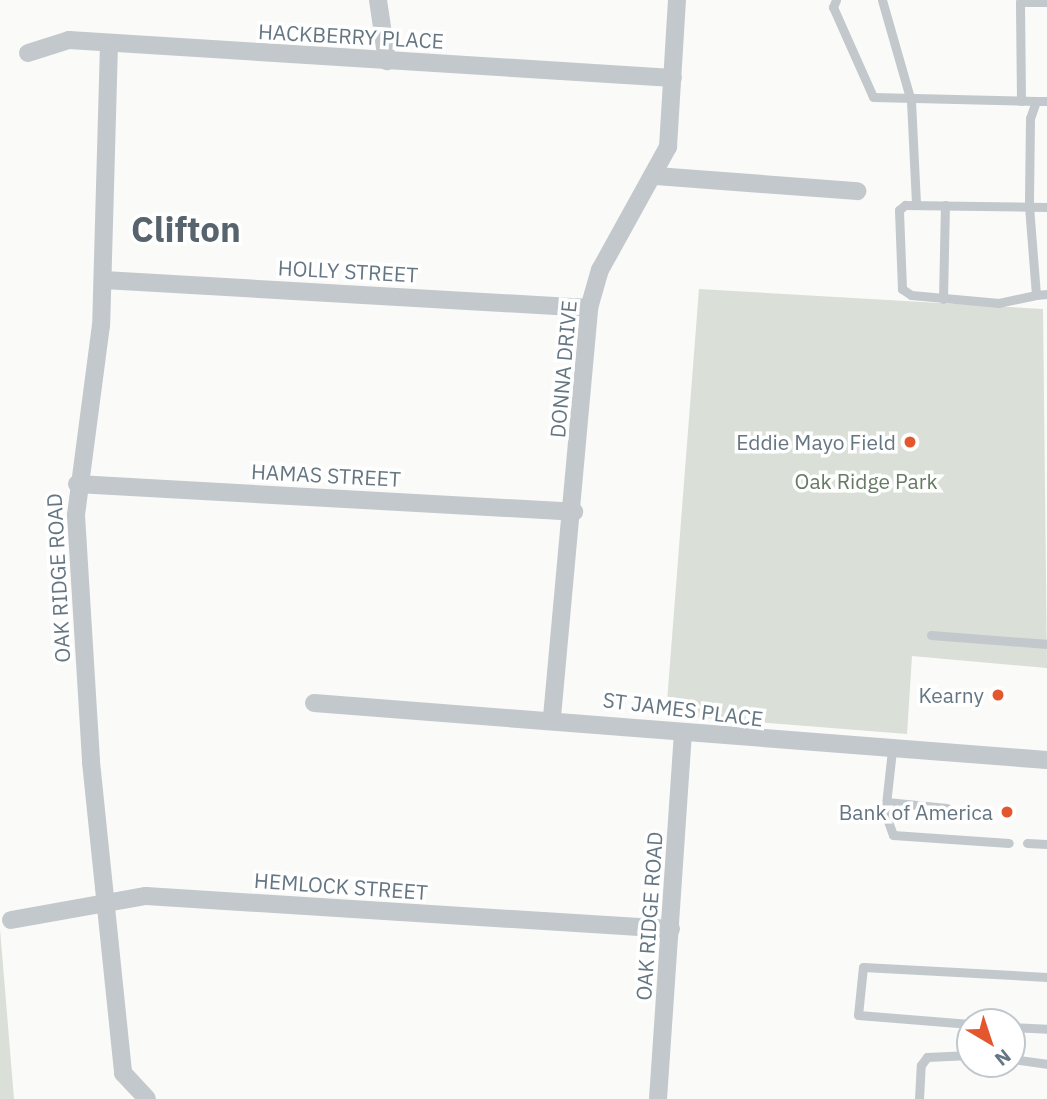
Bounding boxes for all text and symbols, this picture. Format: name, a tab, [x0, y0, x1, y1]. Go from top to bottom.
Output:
street label: HACKBERRY PLACE	[258, 19, 444, 53]
district label: Clifton	[131, 208, 241, 250]
street label: HOLLY STREET	[277, 255, 419, 287]
street label: DONNA DRIVE	[544, 299, 582, 439]
place label: Eddie Mayo Field	[736, 429, 896, 455]
marker: Eddie Mayo Field	[902, 434, 918, 450]
street label: HAMAS STREET	[251, 458, 401, 492]
park label: Oak Ridge Park	[795, 468, 937, 494]
street label: OAK RIDGE ROAD	[41, 493, 75, 663]
place label: Kearny	[919, 682, 984, 708]
street label: ST JAMES PLACE	[601, 687, 765, 731]
marker: Kearny	[990, 687, 1006, 703]
place label: Bank of America	[839, 799, 993, 825]
marker: Bank of America	[999, 804, 1015, 820]
street label: OAK RIDGE ROAD	[631, 831, 667, 1001]
street label: HEMLOCK STREET	[253, 867, 429, 905]
north arrow	[956, 1008, 1026, 1078]
text: N	[990, 1044, 1016, 1071]

